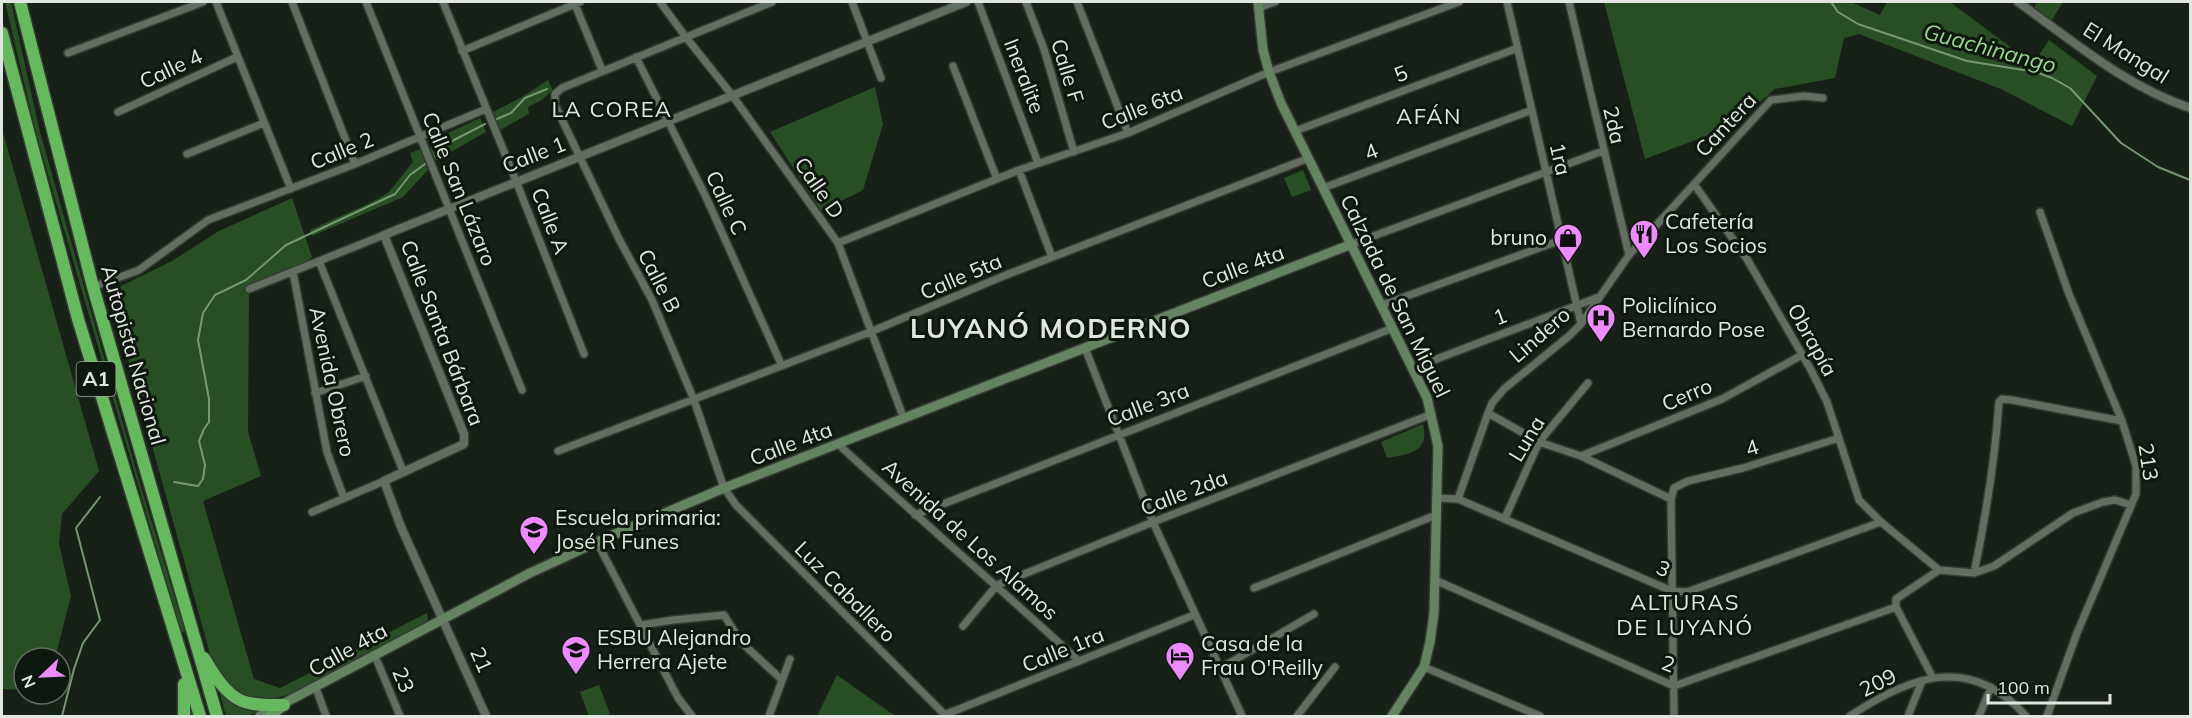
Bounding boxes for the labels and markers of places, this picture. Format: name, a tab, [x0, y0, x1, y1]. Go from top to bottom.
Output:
place label: Cafetería Los Socios	[1665, 208, 1767, 258]
restaurant icon: Cafetería Los Socios	[1628, 218, 1660, 260]
shop icon: bruno	[1552, 222, 1584, 264]
place label: bruno	[1490, 224, 1547, 250]
place label: Policlínico Bernardo Pose	[1622, 292, 1765, 342]
hospital icon: Policlínico Bernardo Pose	[1585, 302, 1617, 344]
place label: Escuela primaria: José R Funes	[555, 504, 721, 554]
school or university icon: Escuela primaria: José R Funes	[518, 514, 550, 556]
place label: ESBU Alejandro Herrera Ajete	[597, 624, 751, 674]
place label: Casa de la Frau O'Reilly	[1201, 630, 1323, 680]
school or university icon: ESBU Alejandro Herrera Ajete	[560, 634, 592, 676]
hotel icon: Casa de la Frau O'Reilly	[1164, 640, 1196, 682]

